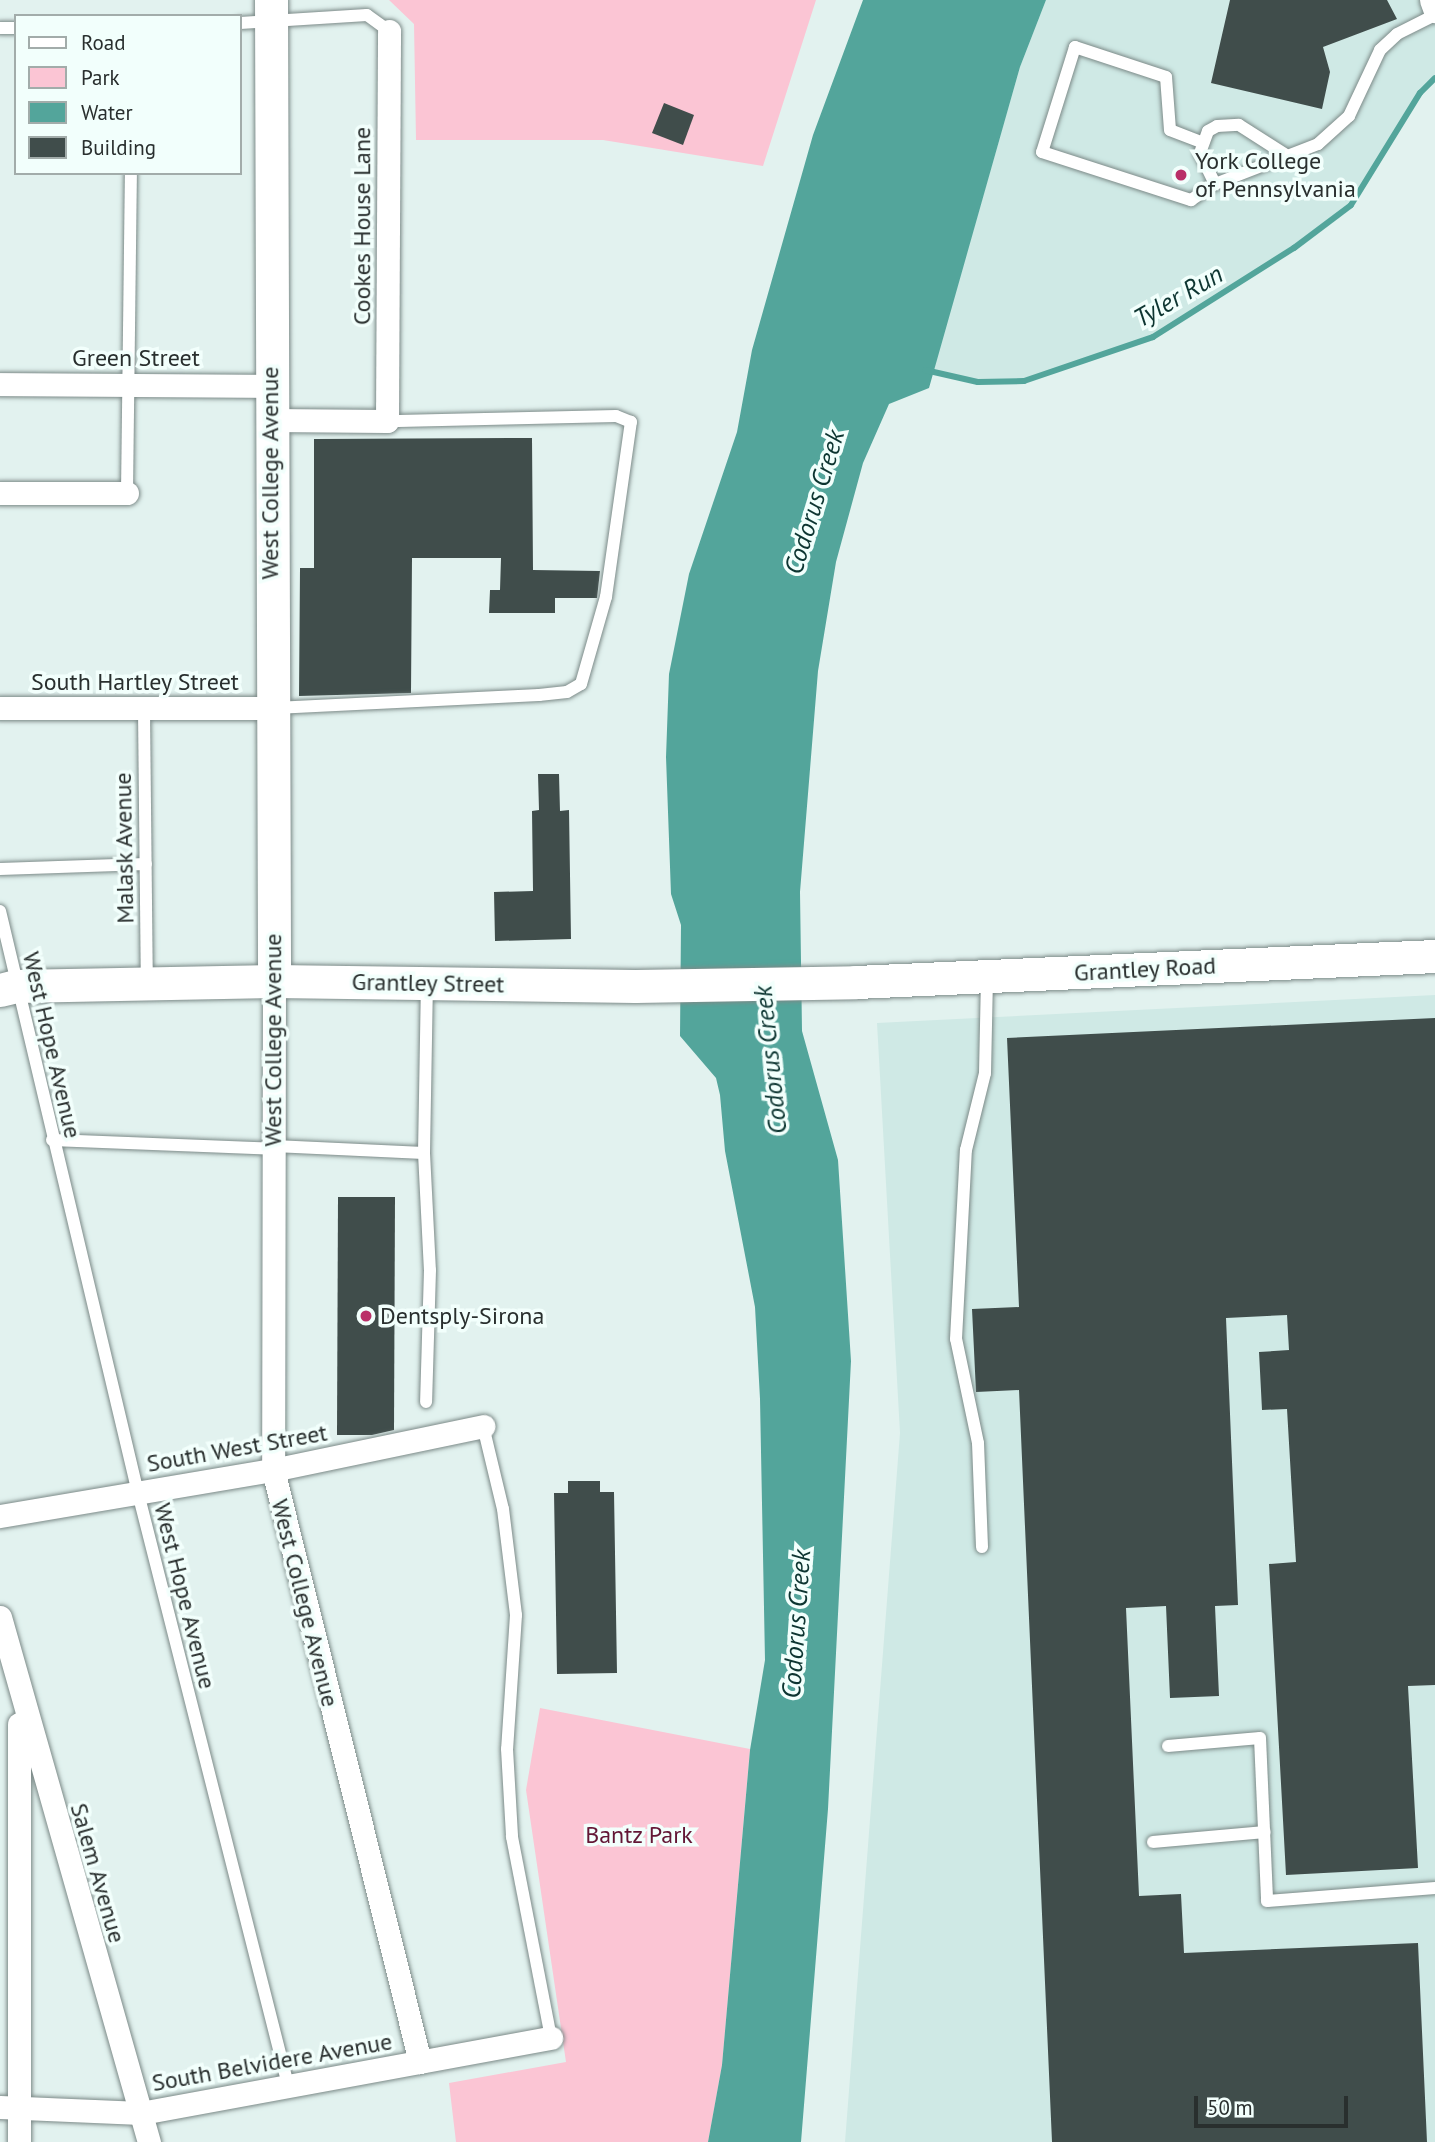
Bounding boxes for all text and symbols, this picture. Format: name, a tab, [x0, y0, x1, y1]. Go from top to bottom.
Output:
legend	[14, 14, 242, 175]
text: Road	[81, 29, 125, 56]
text: Park	[81, 64, 120, 91]
text: Water	[81, 99, 133, 126]
street label: Cookes House Lane	[348, 127, 376, 325]
text: Building	[81, 134, 156, 161]
place label: York College of Pennsylvania	[1195, 147, 1356, 203]
marker: York College of Pennsylvania	[1173, 167, 1189, 183]
water label: Tyler Run	[1128, 258, 1228, 334]
street label: Green Street	[72, 344, 200, 372]
street label: West College Avenue	[256, 366, 284, 580]
water label: Codorus Creek	[777, 426, 851, 578]
street label: South Hartley Street	[31, 668, 239, 696]
street label: Malask Avenue	[108, 771, 140, 925]
street label: West College Avenue	[259, 933, 287, 1147]
street label: West Hope Avenue	[16, 949, 88, 1141]
street label: Grantley Road	[1073, 951, 1217, 987]
street label: Grantley Street	[351, 967, 505, 999]
water label: Codorus Creek	[747, 984, 793, 1136]
place label: Dentsply-Sirona	[380, 1302, 544, 1330]
marker: Dentsply-Sirona	[358, 1308, 374, 1324]
street label: South West Street	[144, 1418, 330, 1478]
street label: West College Avenue	[265, 1496, 345, 1710]
street label: West Hope Avenue	[148, 1500, 222, 1692]
water label: Codorus Creek	[775, 1549, 817, 1699]
street label: Salem Avenue	[64, 1799, 132, 1947]
park label: Bantz Park	[585, 1821, 693, 1849]
street label: South Belvidere Avenue	[149, 2027, 395, 2097]
scale bar	[1197, 2082, 1351, 2126]
text: 50 m	[1207, 2094, 1253, 2121]

